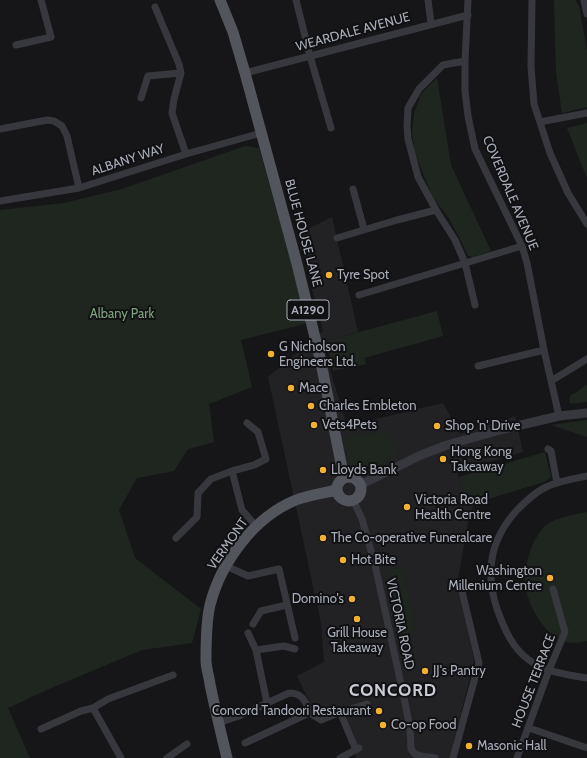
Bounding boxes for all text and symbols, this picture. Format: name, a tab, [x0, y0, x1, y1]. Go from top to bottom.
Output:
street label: WEARDALE AVENUE	[294, 9, 412, 55]
street label: COVERDALE AVENUE	[479, 133, 541, 253]
street label: ALBANY WAY	[89, 141, 167, 179]
street label: BLUE HOUSE LANE	[281, 177, 325, 289]
place label: Tyre Spot	[337, 267, 389, 283]
marker: Tyre Spot	[324, 270, 334, 280]
road number: A1290	[287, 300, 329, 320]
park label: Albany Park	[90, 306, 154, 322]
place label: G Nicholson Engineers Ltd.	[279, 339, 356, 370]
marker: G Nicholson Engineers Ltd.	[266, 349, 276, 359]
place label: Mace	[299, 380, 328, 396]
marker: Mace	[286, 383, 296, 393]
place label: Charles Embleton	[319, 398, 416, 414]
marker: Charles Embleton	[306, 401, 316, 411]
place label: Vets4Pets	[322, 417, 377, 433]
place label: Shop 'n' Drive	[445, 418, 520, 434]
marker: Vets4Pets	[309, 420, 319, 430]
marker: Shop 'n' Drive	[432, 421, 442, 431]
place label: Hong Kong Takeaway	[451, 444, 512, 475]
marker: Hong Kong Takeaway	[438, 454, 448, 464]
place label: Lloyds Bank	[331, 462, 397, 478]
marker: Lloyds Bank	[318, 465, 328, 475]
place label: Victoria Road Health Centre	[415, 492, 491, 523]
marker: Victoria Road Health Centre	[402, 502, 412, 512]
street label: VERMONT	[205, 515, 251, 573]
place label: The Co-operative Funeralcare	[331, 530, 492, 546]
marker: The Co-operative Funeralcare	[318, 533, 328, 543]
place label: Hot Bite	[351, 552, 396, 568]
marker: Hot Bite	[338, 555, 348, 565]
place label: Washington Millenium Centre	[448, 563, 542, 594]
marker: Washington Millenium Centre	[545, 573, 555, 583]
street label: VICTORIA ROAD	[383, 577, 417, 671]
place label: Domino's	[292, 591, 344, 607]
marker: Domino's	[347, 594, 357, 604]
marker: Grill House Takeaway	[352, 614, 362, 624]
place label: Grill House Takeaway	[327, 625, 387, 656]
street label: HOUSE TERRACE	[509, 632, 559, 730]
place label: JJ's Pantry	[433, 663, 486, 679]
marker: JJ's Pantry	[420, 666, 430, 676]
district label: CONCORD	[349, 681, 437, 701]
place label: Concord Tandoori Restaurant	[212, 703, 371, 719]
marker: Concord Tandoori Restaurant	[374, 706, 384, 716]
place label: Co-op Food	[391, 717, 457, 733]
marker: Co-op Food	[378, 720, 388, 730]
place label: Masonic Hall	[477, 738, 547, 754]
marker: Masonic Hall	[464, 741, 474, 751]

